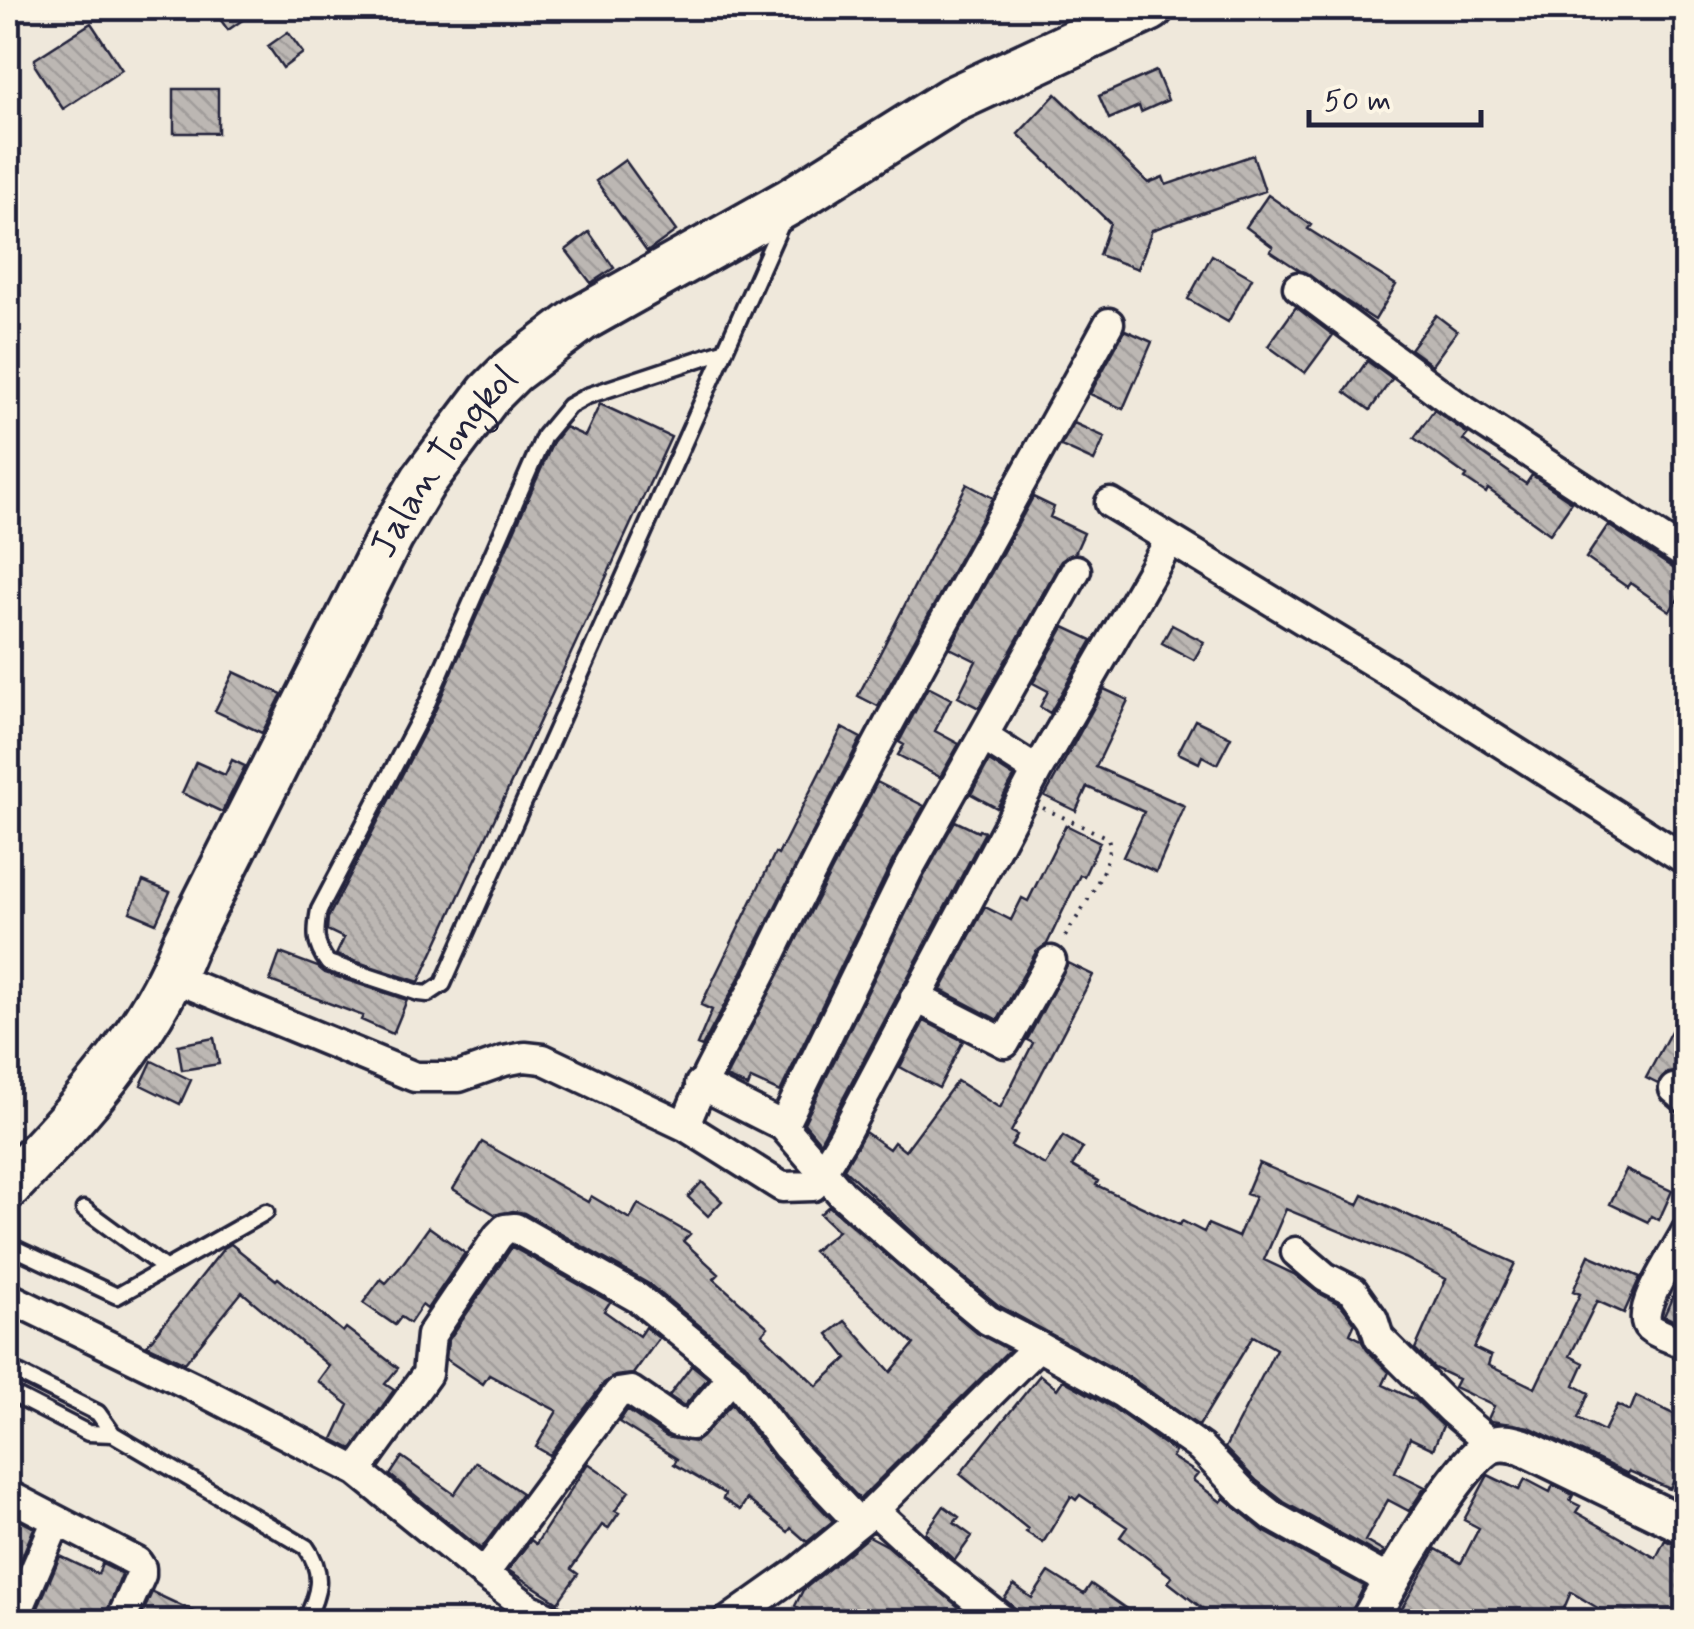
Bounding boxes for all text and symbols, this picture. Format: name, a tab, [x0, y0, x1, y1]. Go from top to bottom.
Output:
scale bar	[1309, 65, 1482, 127]
text: 50 m	[1324, 82, 1391, 121]
street label: Jalan Tongkol	[359, 355, 528, 566]

